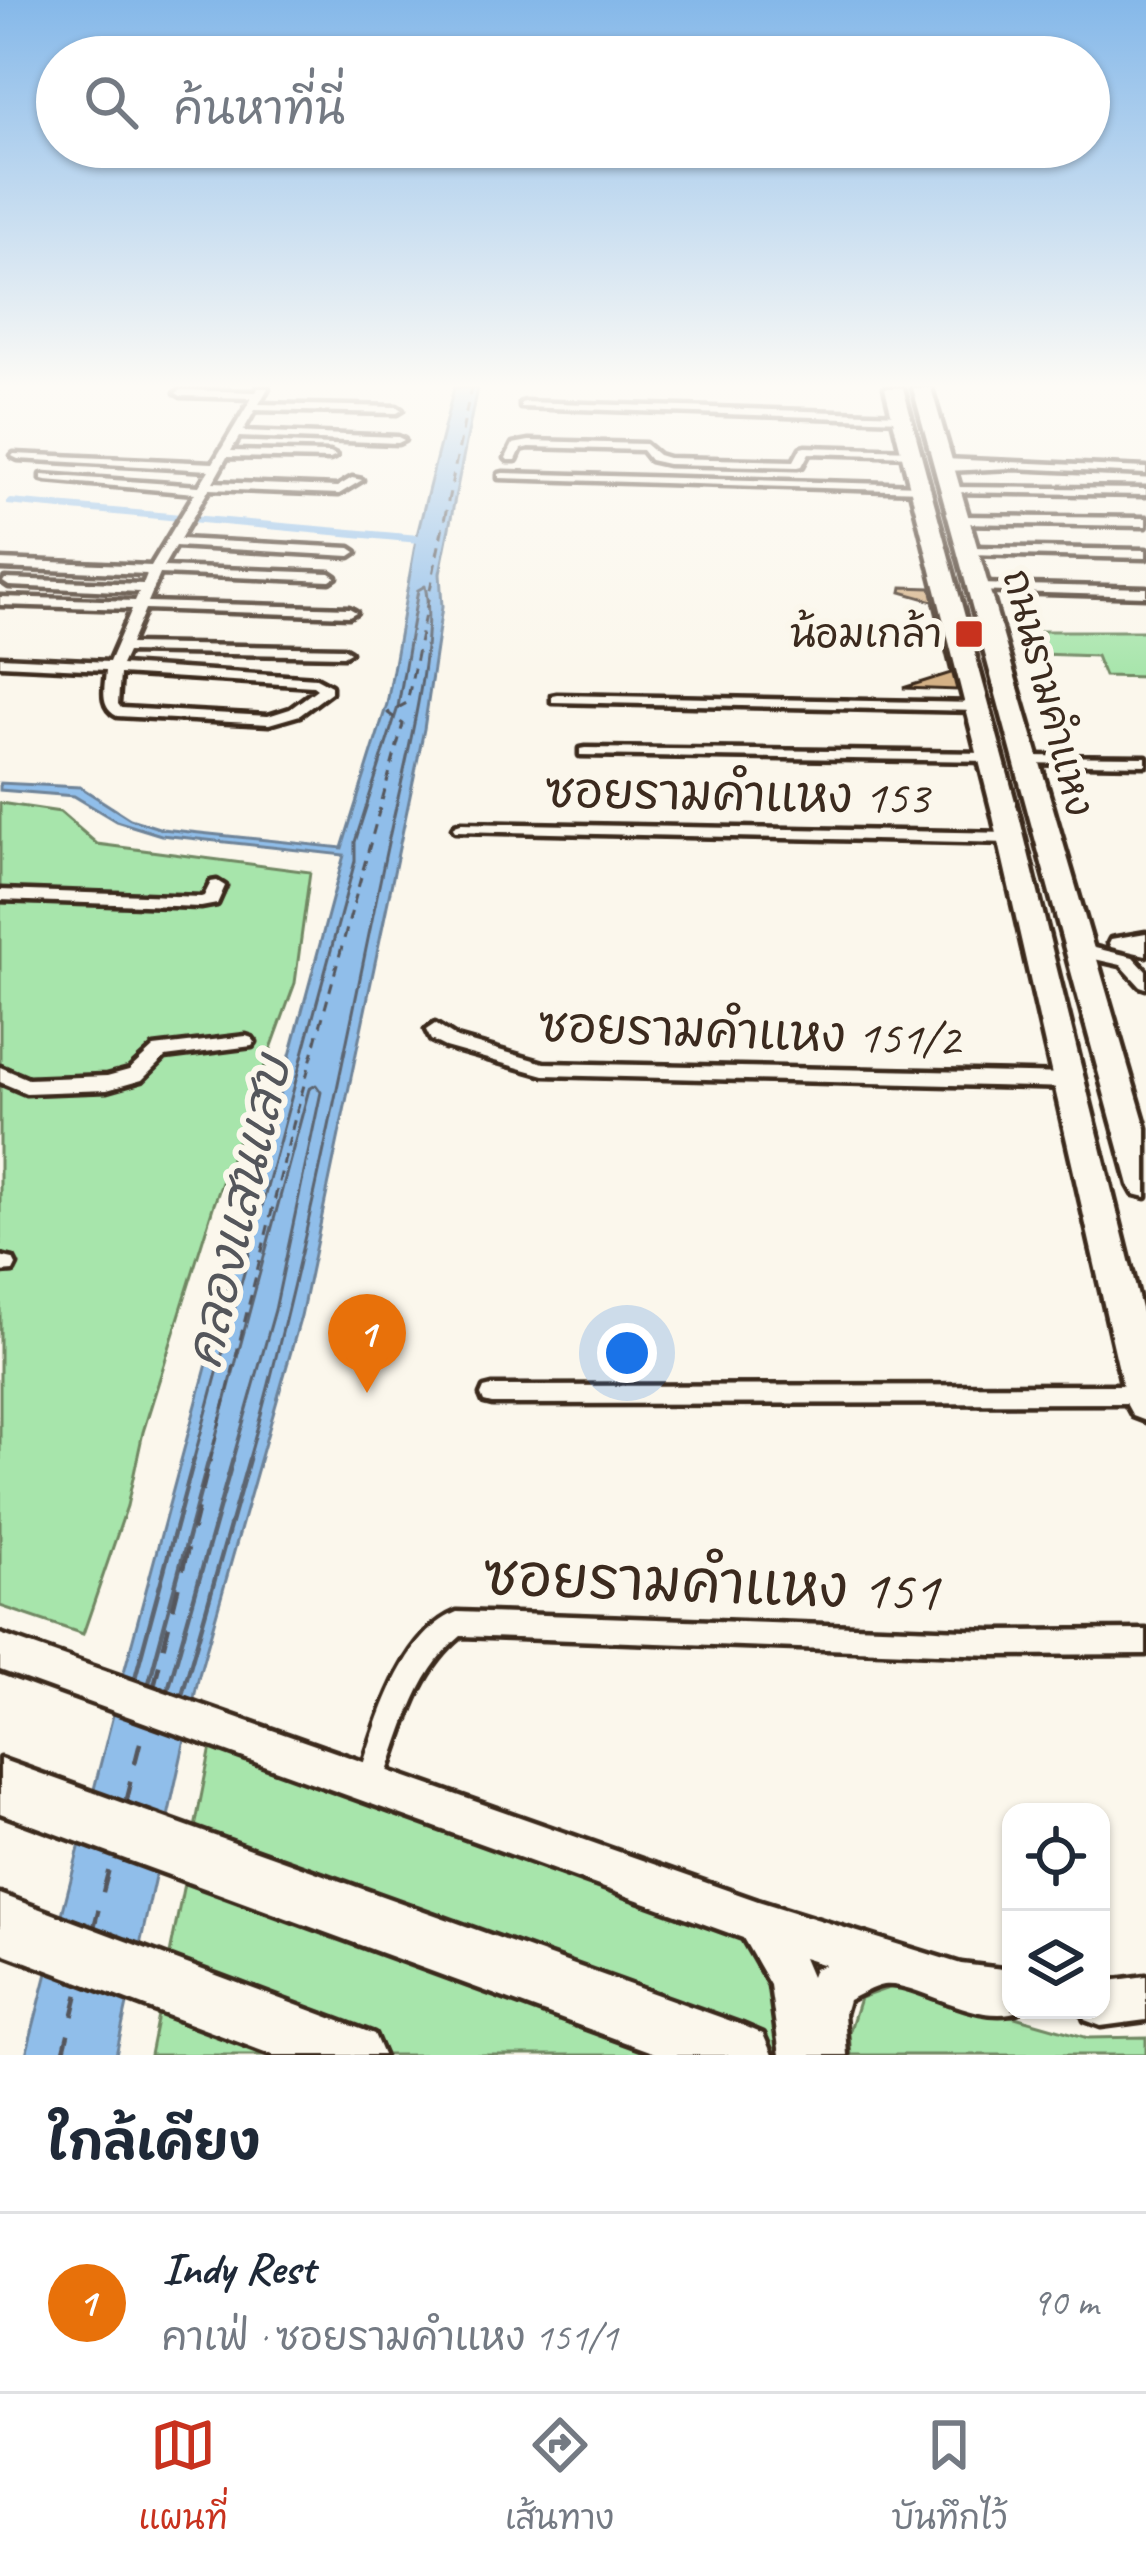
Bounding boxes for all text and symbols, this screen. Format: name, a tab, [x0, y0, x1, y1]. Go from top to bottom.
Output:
search box	[36, 36, 1110, 168]
icon: search	[78, 69, 144, 135]
text: ค้นหาที่นี่	[174, 81, 345, 138]
street label: ถนนรามคำแหง	[992, 564, 1104, 822]
place label: น้อมเกล้า	[790, 609, 942, 659]
marker: น้อมเกล้า	[953, 618, 985, 650]
street label: ซอยรามคำแหง 153	[545, 761, 933, 827]
street label: ซอยรามคำแหง 151/2	[537, 995, 964, 1069]
water label: คลองแสนแสบ	[171, 1047, 306, 1374]
pin: 1	[328, 1294, 406, 1393]
your location	[597, 1323, 657, 1383]
street label: ซอยรามคำแหง 151	[482, 1539, 943, 1627]
map controls	[1002, 1803, 1110, 2019]
button: locate	[1002, 1803, 1110, 1911]
button: layers	[1002, 1911, 1110, 2019]
text: ใกล้เคียง	[48, 2110, 260, 2174]
text: Indy Rest	[162, 2240, 315, 2297]
text: 1	[78, 2278, 96, 2327]
text: 90 m	[1032, 2278, 1098, 2327]
text: คาเฟ่ · ซอยรามคำแหง 151/1	[162, 2313, 618, 2362]
tab: แผนที่	[139, 2412, 228, 2542]
tab: เส้นทาง	[505, 2412, 614, 2542]
tab: บันทึกไว้	[891, 2412, 1007, 2542]

